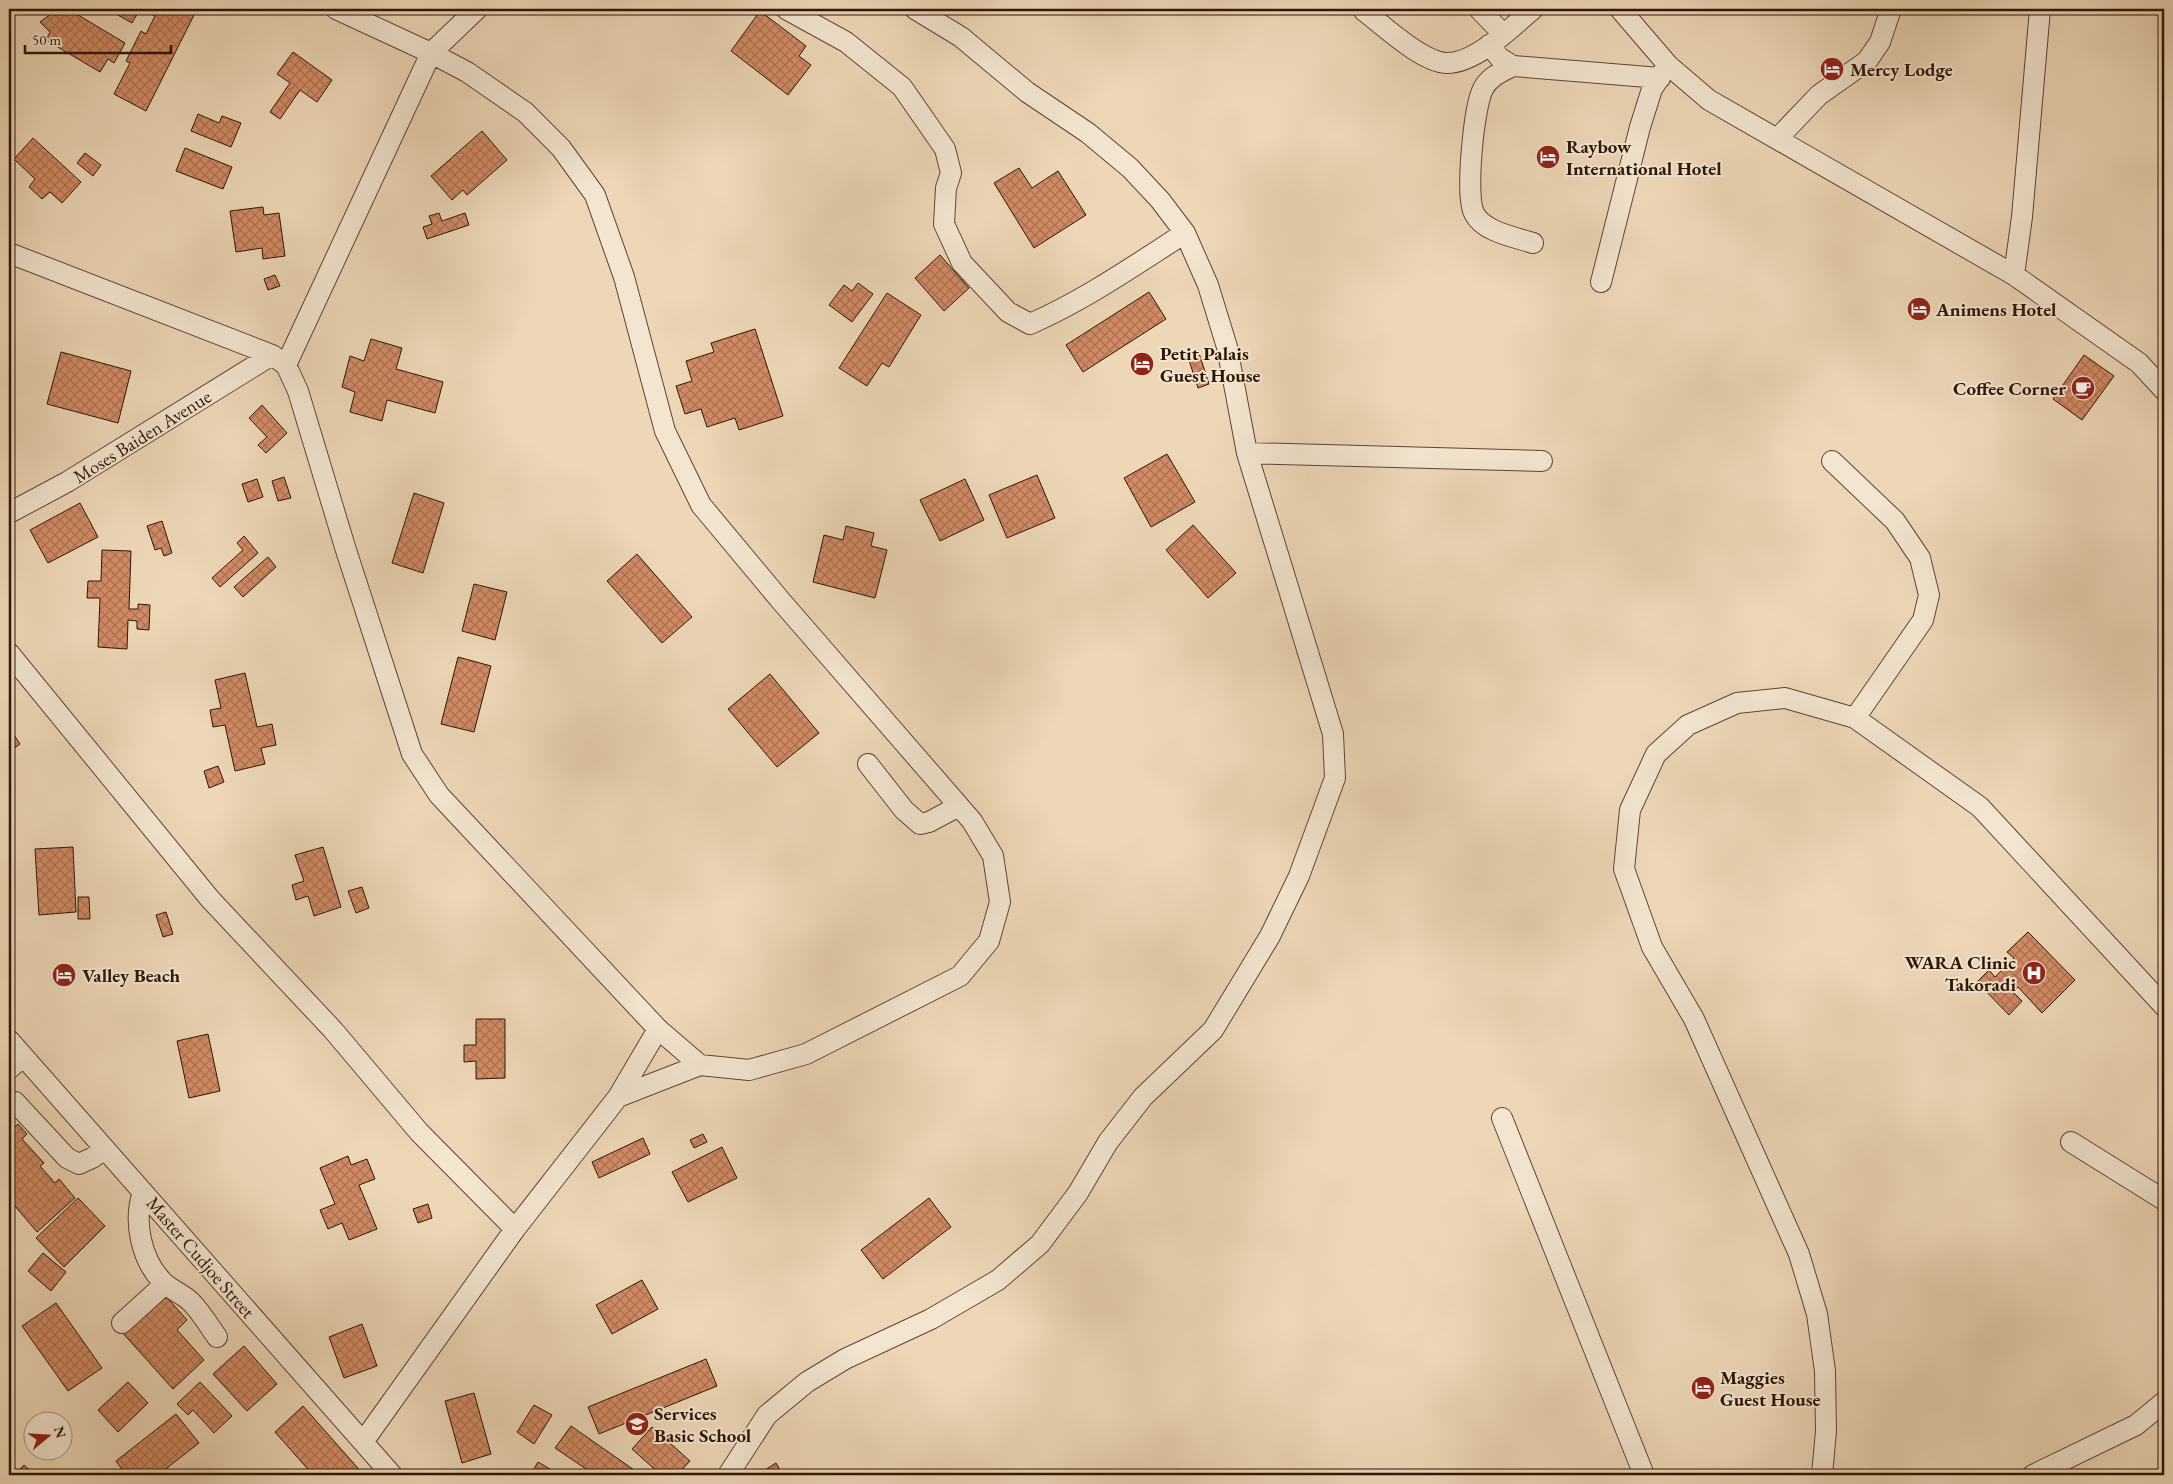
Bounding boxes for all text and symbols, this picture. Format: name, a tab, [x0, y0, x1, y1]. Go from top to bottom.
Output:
scale bar	[25, 22, 171, 54]
text: 50 m	[32, 30, 61, 49]
hotel icon: Mercy Lodge	[1819, 56, 1845, 82]
place label: Mercy Lodge	[1850, 57, 1953, 82]
place label: Raybow International Hotel	[1566, 134, 1722, 181]
hotel icon: Raybow International Hotel	[1535, 144, 1561, 170]
hotel icon: Animens Hotel	[1906, 296, 1932, 322]
place label: Animens Hotel	[1935, 297, 2057, 322]
place label: Petit Palais Guest House	[1160, 341, 1261, 388]
hotel icon: Petit Palais Guest House	[1129, 351, 1155, 377]
cafe icon: Coffee Corner	[2070, 375, 2096, 401]
place label: Coffee Corner	[1953, 376, 2066, 401]
street label: Moses Baiden Avenue	[68, 384, 216, 489]
place label: WARA Clinic Takoradi	[1904, 950, 2016, 997]
hospital icon: WARA Clinic Takoradi	[2021, 960, 2047, 986]
hotel icon: Valley Beach	[51, 962, 77, 988]
place label: Valley Beach	[82, 963, 181, 988]
street label: Master Cudjoe Street	[141, 1191, 261, 1324]
place label: Maggies Guest House	[1720, 1365, 1821, 1412]
hotel icon: Maggies Guest House	[1690, 1375, 1716, 1401]
place label: Services Basic School	[654, 1401, 752, 1448]
school or university icon: Services Basic School	[624, 1411, 650, 1437]
north arrow	[22, 1412, 72, 1462]
text: N	[50, 1424, 71, 1441]

